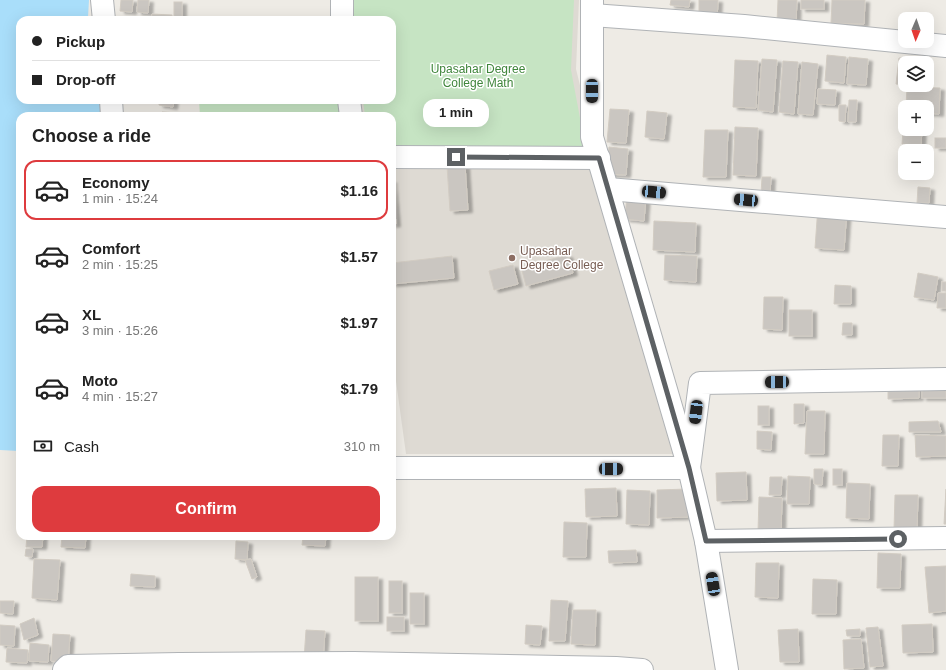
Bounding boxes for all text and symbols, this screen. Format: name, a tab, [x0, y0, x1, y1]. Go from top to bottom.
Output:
north arrow	[898, 12, 934, 48]
map controls	[898, 12, 934, 180]
text: Pickup	[56, 33, 105, 50]
button: layers	[898, 56, 934, 92]
park label: Upasahar Degree College Math	[431, 62, 526, 90]
text: Drop-off	[56, 71, 115, 88]
car	[586, 79, 598, 103]
callout: 1 min	[423, 99, 489, 127]
button: +	[898, 100, 934, 136]
text: 1 min	[439, 105, 473, 120]
text: Choose a ride	[32, 126, 151, 146]
button: −	[898, 144, 934, 180]
route end	[447, 148, 465, 166]
icon: car	[34, 172, 70, 208]
text: Economy	[82, 174, 150, 191]
text: $1.16	[340, 182, 378, 199]
car	[642, 185, 666, 199]
text: 1 min · 15:24	[82, 191, 158, 206]
car	[734, 193, 758, 207]
icon: car	[34, 238, 70, 274]
text: Comfort	[82, 240, 140, 257]
place label: Upasahar Degree College	[520, 244, 604, 272]
text: $1.57	[340, 248, 378, 265]
marker: Upasahar Degree College	[507, 253, 517, 263]
text: 2 min · 15:25	[82, 257, 158, 272]
icon: car	[34, 304, 70, 340]
text: XL	[82, 306, 101, 323]
text: $1.97	[340, 314, 378, 331]
text: 3 min · 15:26	[82, 323, 158, 338]
icon: car	[34, 370, 70, 406]
text: Moto	[82, 372, 118, 389]
car	[765, 376, 789, 388]
text: $1.79	[340, 380, 378, 397]
text: 4 min · 15:27	[82, 389, 158, 404]
car	[689, 399, 703, 425]
icon: cash	[32, 435, 54, 457]
text: Cash	[64, 438, 99, 455]
text: 310 m	[344, 439, 380, 454]
car	[599, 463, 623, 475]
button: Confirm	[32, 486, 380, 532]
route start	[889, 530, 907, 548]
car	[705, 571, 721, 597]

